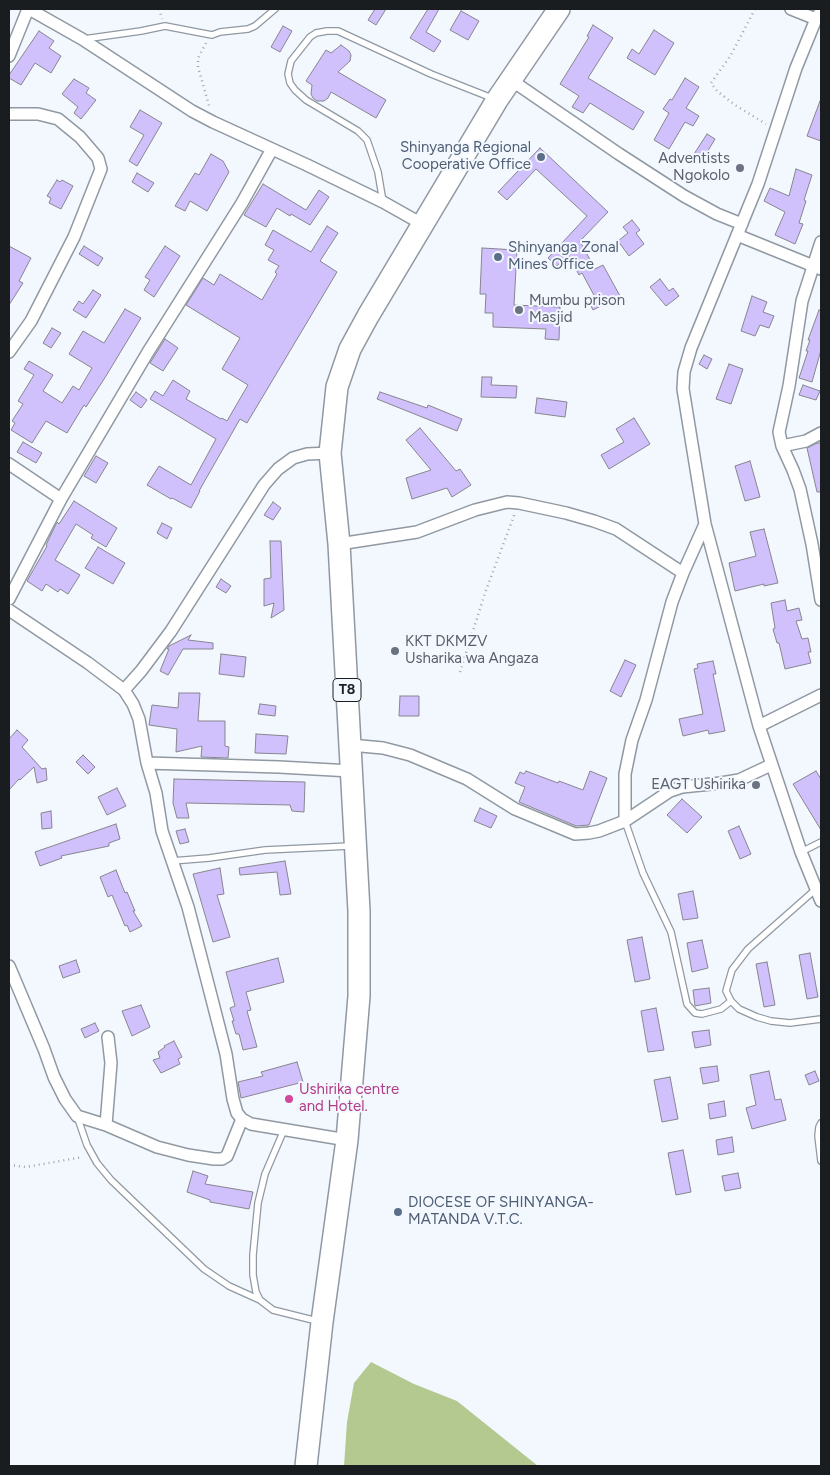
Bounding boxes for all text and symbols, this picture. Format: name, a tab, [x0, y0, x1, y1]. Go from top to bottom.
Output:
place label: Shinyanga Regional Cooperative Office	[400, 139, 531, 174]
place label: Adventists Ngokolo	[658, 150, 730, 185]
marker: Shinyanga Regional Cooperative Office	[535, 151, 547, 163]
marker: Adventists Ngokolo	[734, 162, 746, 174]
place label: Shinyanga Zonal Mines Office	[508, 239, 619, 274]
marker: Shinyanga Zonal Mines Office	[492, 251, 504, 263]
place label: Mumbu prison Masjid	[529, 292, 625, 327]
marker: Mumbu prison Masjid	[513, 304, 525, 316]
place label: KKT DKMZV Usharika wa Angaza	[405, 633, 539, 668]
marker: KKT DKMZV Usharika wa Angaza	[389, 645, 401, 657]
road number: T8	[333, 678, 361, 702]
place label: EAGT Ushirika	[651, 776, 746, 794]
marker: EAGT Ushirika	[750, 779, 762, 791]
place label: Ushirika centre and Hotel.	[299, 1081, 399, 1116]
marker: Ushirika centre and Hotel.	[283, 1093, 295, 1105]
place label: DIOCESE OF SHINYANGA- MATANDA V.T.C.	[408, 1194, 594, 1229]
marker: DIOCESE OF SHINYANGA- MATANDA V.T.C.	[392, 1206, 404, 1218]

